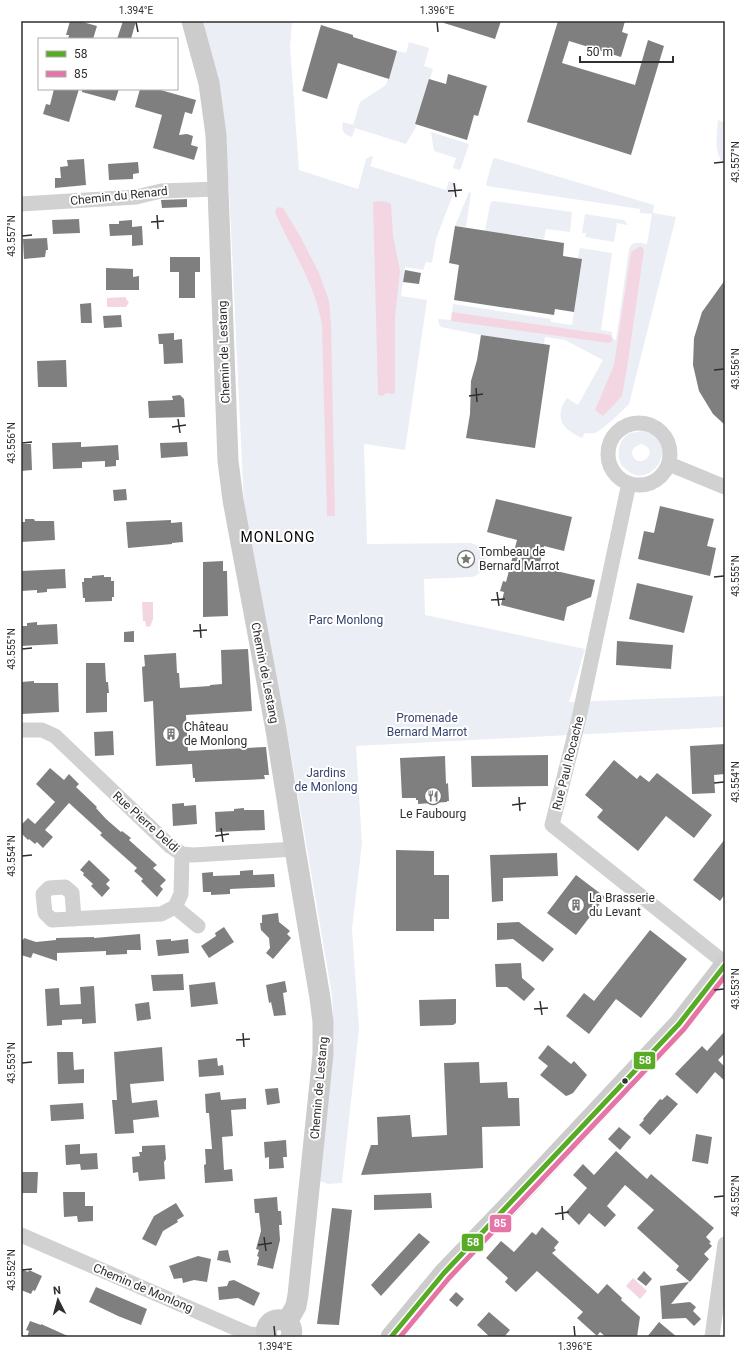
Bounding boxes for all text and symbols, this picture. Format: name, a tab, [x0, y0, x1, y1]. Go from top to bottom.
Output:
text: 1.394°E	[119, 5, 154, 16]
text: 1.396°E	[420, 5, 455, 16]
legend	[38, 38, 178, 90]
scale bar	[580, 38, 673, 64]
text: 50 m	[586, 45, 613, 59]
text: 58	[74, 47, 88, 61]
text: 85	[74, 67, 88, 81]
text: 43.557°N	[730, 141, 741, 183]
street label: Chemin du Renard	[70, 184, 168, 208]
text: 43.557°N	[6, 215, 17, 257]
street label: Chemin de Lestang	[215, 300, 233, 404]
text: 43.556°N	[730, 348, 741, 390]
text: 43.556°N	[6, 422, 17, 464]
district label: MONLONG	[240, 529, 316, 545]
place label: Tombeau de Bernard Marrot	[479, 545, 560, 573]
place icon: Tombeau de Bernard Marrot	[456, 549, 476, 569]
text: 43.555°N	[730, 555, 741, 597]
park label: Parc Monlong	[309, 613, 383, 627]
street label: Chemin de Lestang	[248, 621, 282, 725]
text: 43.555°N	[6, 628, 17, 670]
park label: Promenade Bernard Marrot	[387, 711, 467, 739]
street label: Rue Paul Rocache	[550, 715, 586, 811]
place label: Château de Monlong	[184, 720, 247, 748]
building icon: Château de Monlong	[161, 724, 181, 744]
text: 43.554°N	[730, 761, 741, 803]
park label: Jardins de Monlong	[294, 766, 358, 794]
restaurant icon: Le Faubourg	[423, 786, 443, 806]
street label: Rue Pierre Deldi	[110, 789, 182, 855]
place label: Le Faubourg	[400, 807, 466, 821]
text: 43.554°N	[6, 835, 17, 877]
place label: La Brasserie du Levant	[589, 891, 655, 919]
building icon: La Brasserie du Levant	[566, 895, 586, 915]
text: 43.553°N	[730, 968, 741, 1010]
street label: Chemin de Lestang	[308, 1036, 330, 1140]
text: 43.553°N	[6, 1042, 17, 1084]
line badge: 58	[633, 1051, 656, 1070]
text: 58	[639, 1054, 651, 1067]
unlabelled marker	[620, 1076, 630, 1086]
text: 43.552°N	[730, 1175, 741, 1217]
line badge: 85	[489, 1214, 512, 1233]
text: 85	[494, 1217, 506, 1230]
line badge: 58	[461, 1233, 484, 1252]
text: 58	[467, 1236, 479, 1249]
text: 43.552°N	[6, 1249, 17, 1291]
street label: Chemin de Monlong	[91, 1261, 195, 1315]
north arrow	[38, 1280, 78, 1320]
text: N	[52, 1284, 62, 1297]
text: 1.394°E	[258, 1341, 293, 1352]
text: 1.396°E	[558, 1341, 593, 1352]

